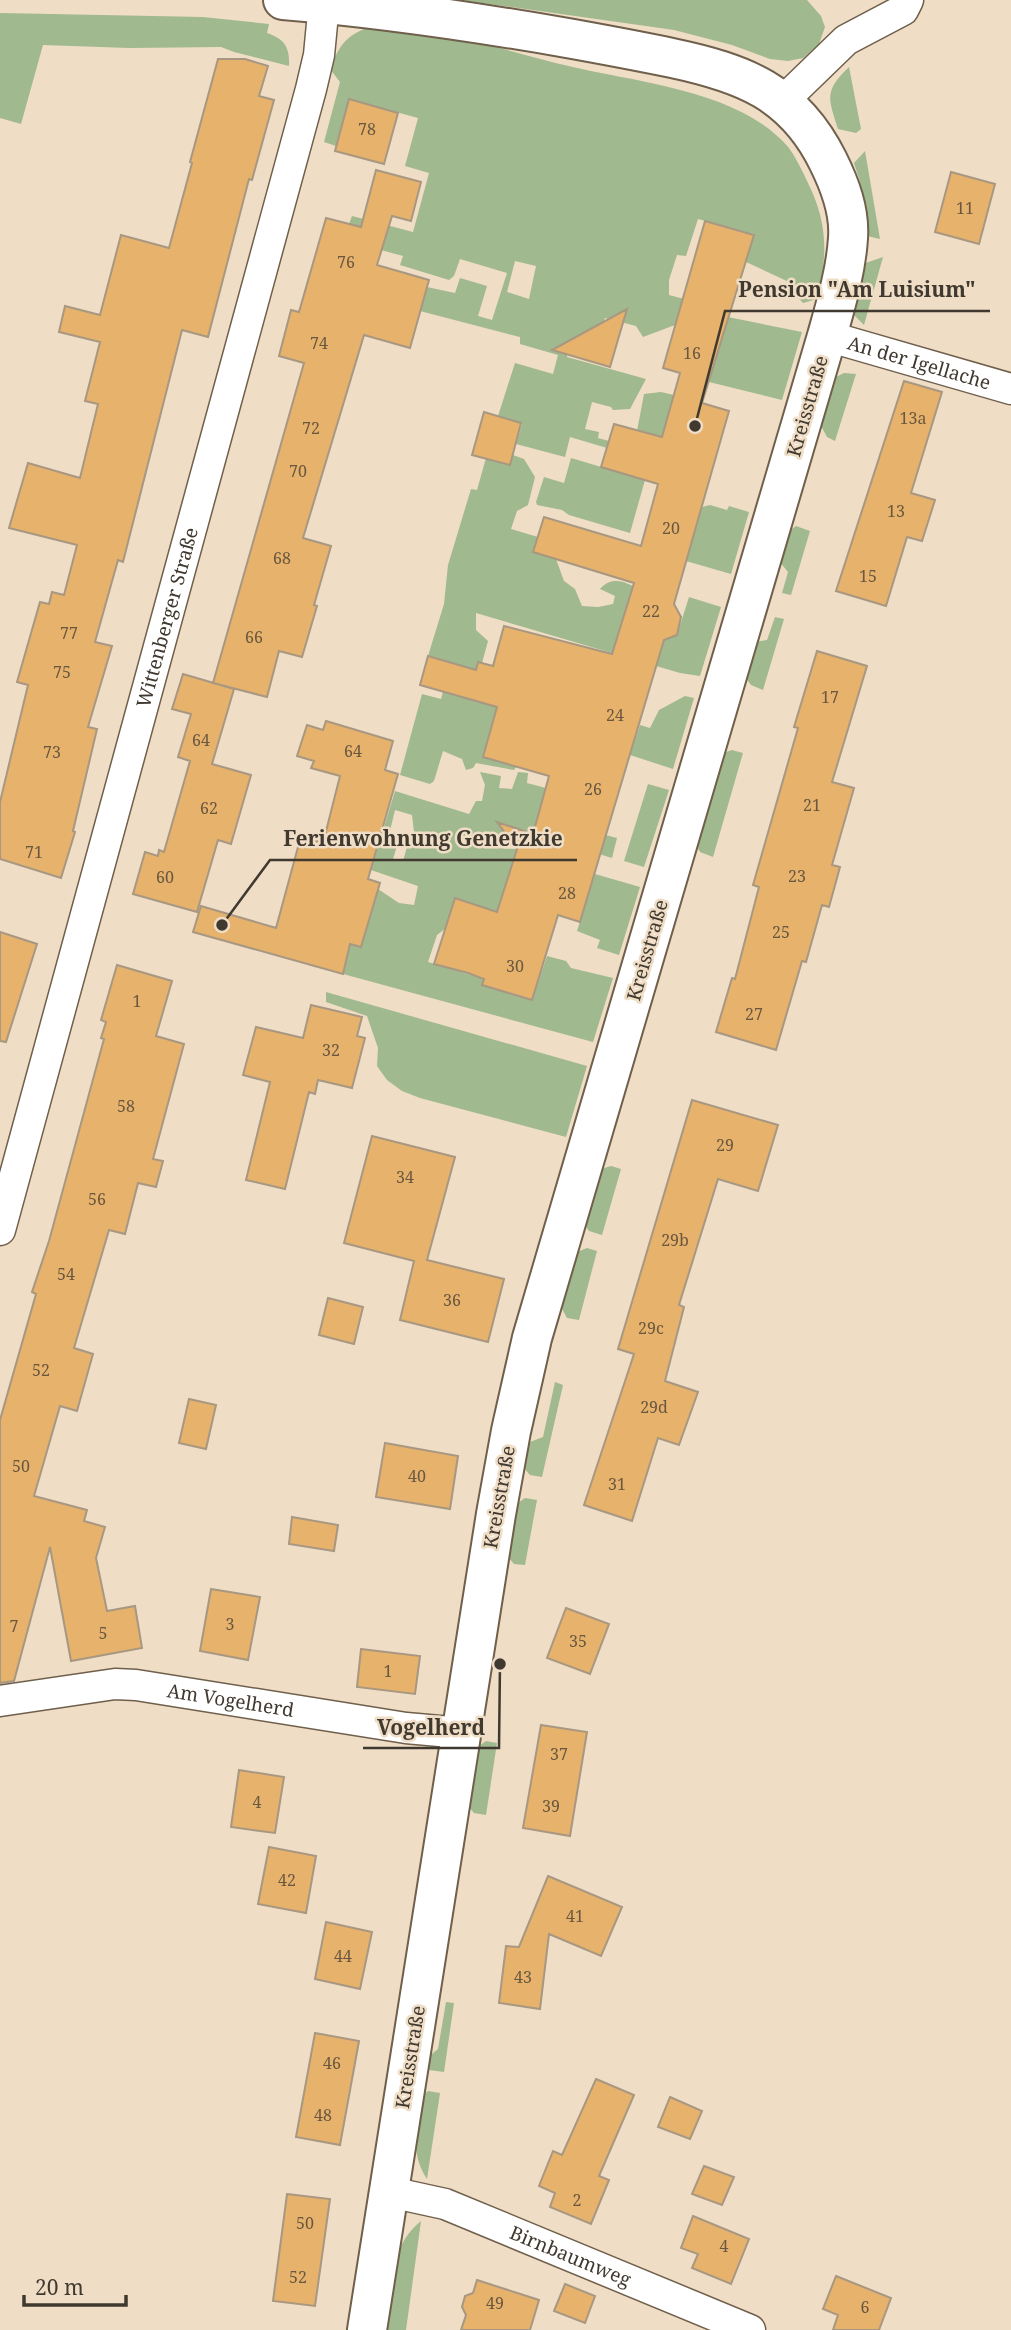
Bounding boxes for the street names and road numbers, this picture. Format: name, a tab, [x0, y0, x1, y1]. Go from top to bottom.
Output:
street label: An der Igellache	[845, 330, 994, 396]
street label: Kreisstraße	[780, 352, 834, 460]
street label: Wittenberger Straße	[130, 524, 204, 710]
street label: Kreisstraße	[620, 896, 674, 1004]
street label: Kreisstraße	[477, 1444, 521, 1550]
street label: Am Vogelherd	[165, 1677, 296, 1723]
street label: Kreisstraße	[389, 2004, 431, 2110]
street label: Birnbaumweg	[506, 2219, 635, 2292]

